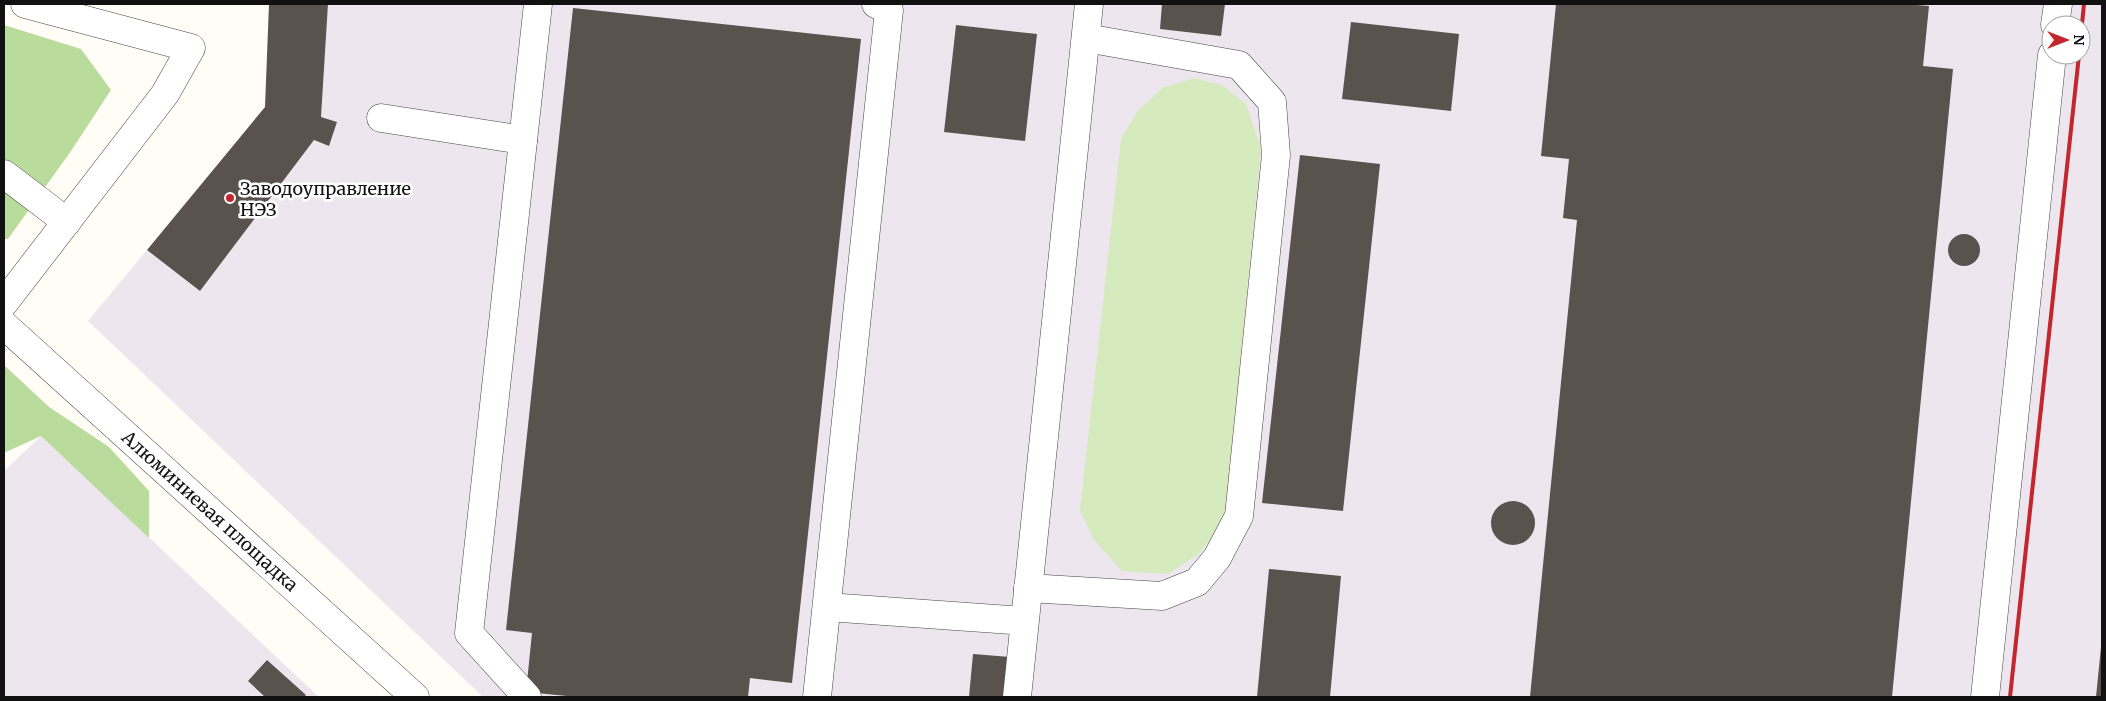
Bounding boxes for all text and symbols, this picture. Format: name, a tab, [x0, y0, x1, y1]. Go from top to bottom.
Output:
north arrow	[2041, 15, 2091, 65]
text: N	[2070, 34, 2088, 46]
place label: Заводоуправление НЭЗ	[240, 177, 411, 221]
marker: Заводоуправление НЭЗ	[224, 192, 236, 204]
street label: Алюминиевая площадка	[116, 425, 303, 597]

